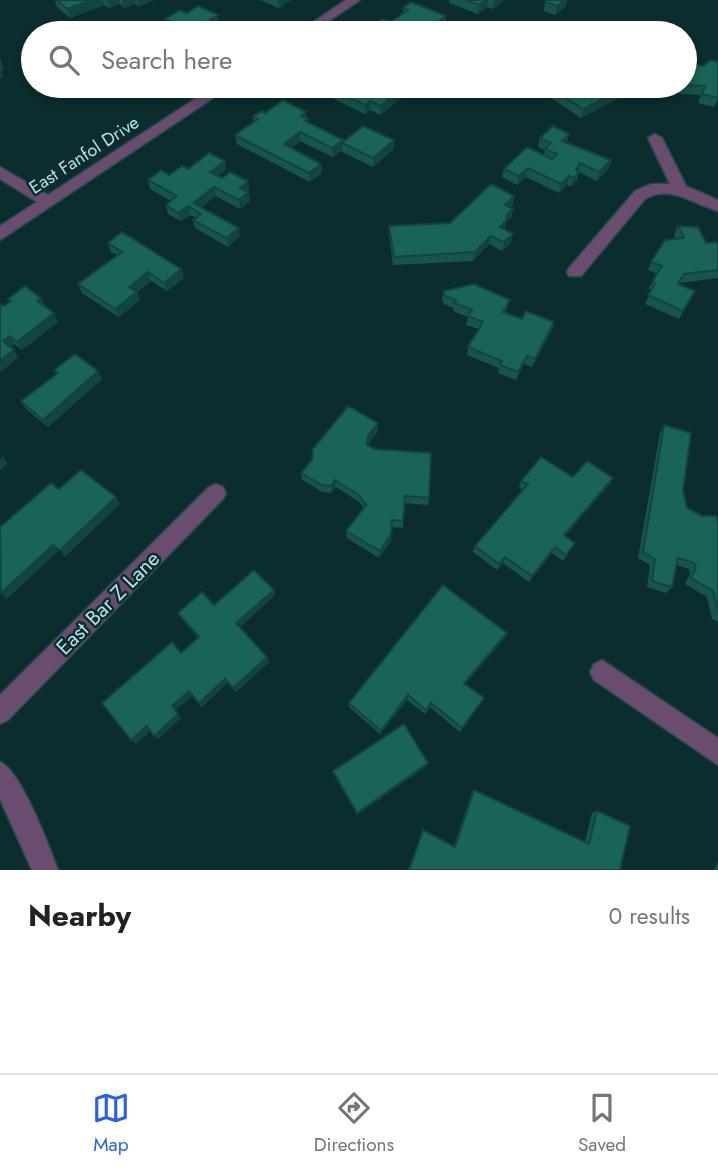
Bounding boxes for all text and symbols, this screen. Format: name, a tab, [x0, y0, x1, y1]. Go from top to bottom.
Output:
search box	[21, 21, 697, 98]
icon: search	[45, 41, 83, 79]
text: Search here	[101, 41, 233, 79]
street label: East Fanfol Drive	[24, 110, 144, 200]
street label: East Bar Z Lane	[49, 544, 167, 662]
text: Nearby	[28, 894, 131, 937]
text: 0 results	[608, 899, 690, 933]
tab: Map	[92, 1089, 130, 1158]
tab: Directions	[314, 1089, 394, 1158]
tab: Saved	[578, 1089, 626, 1158]

